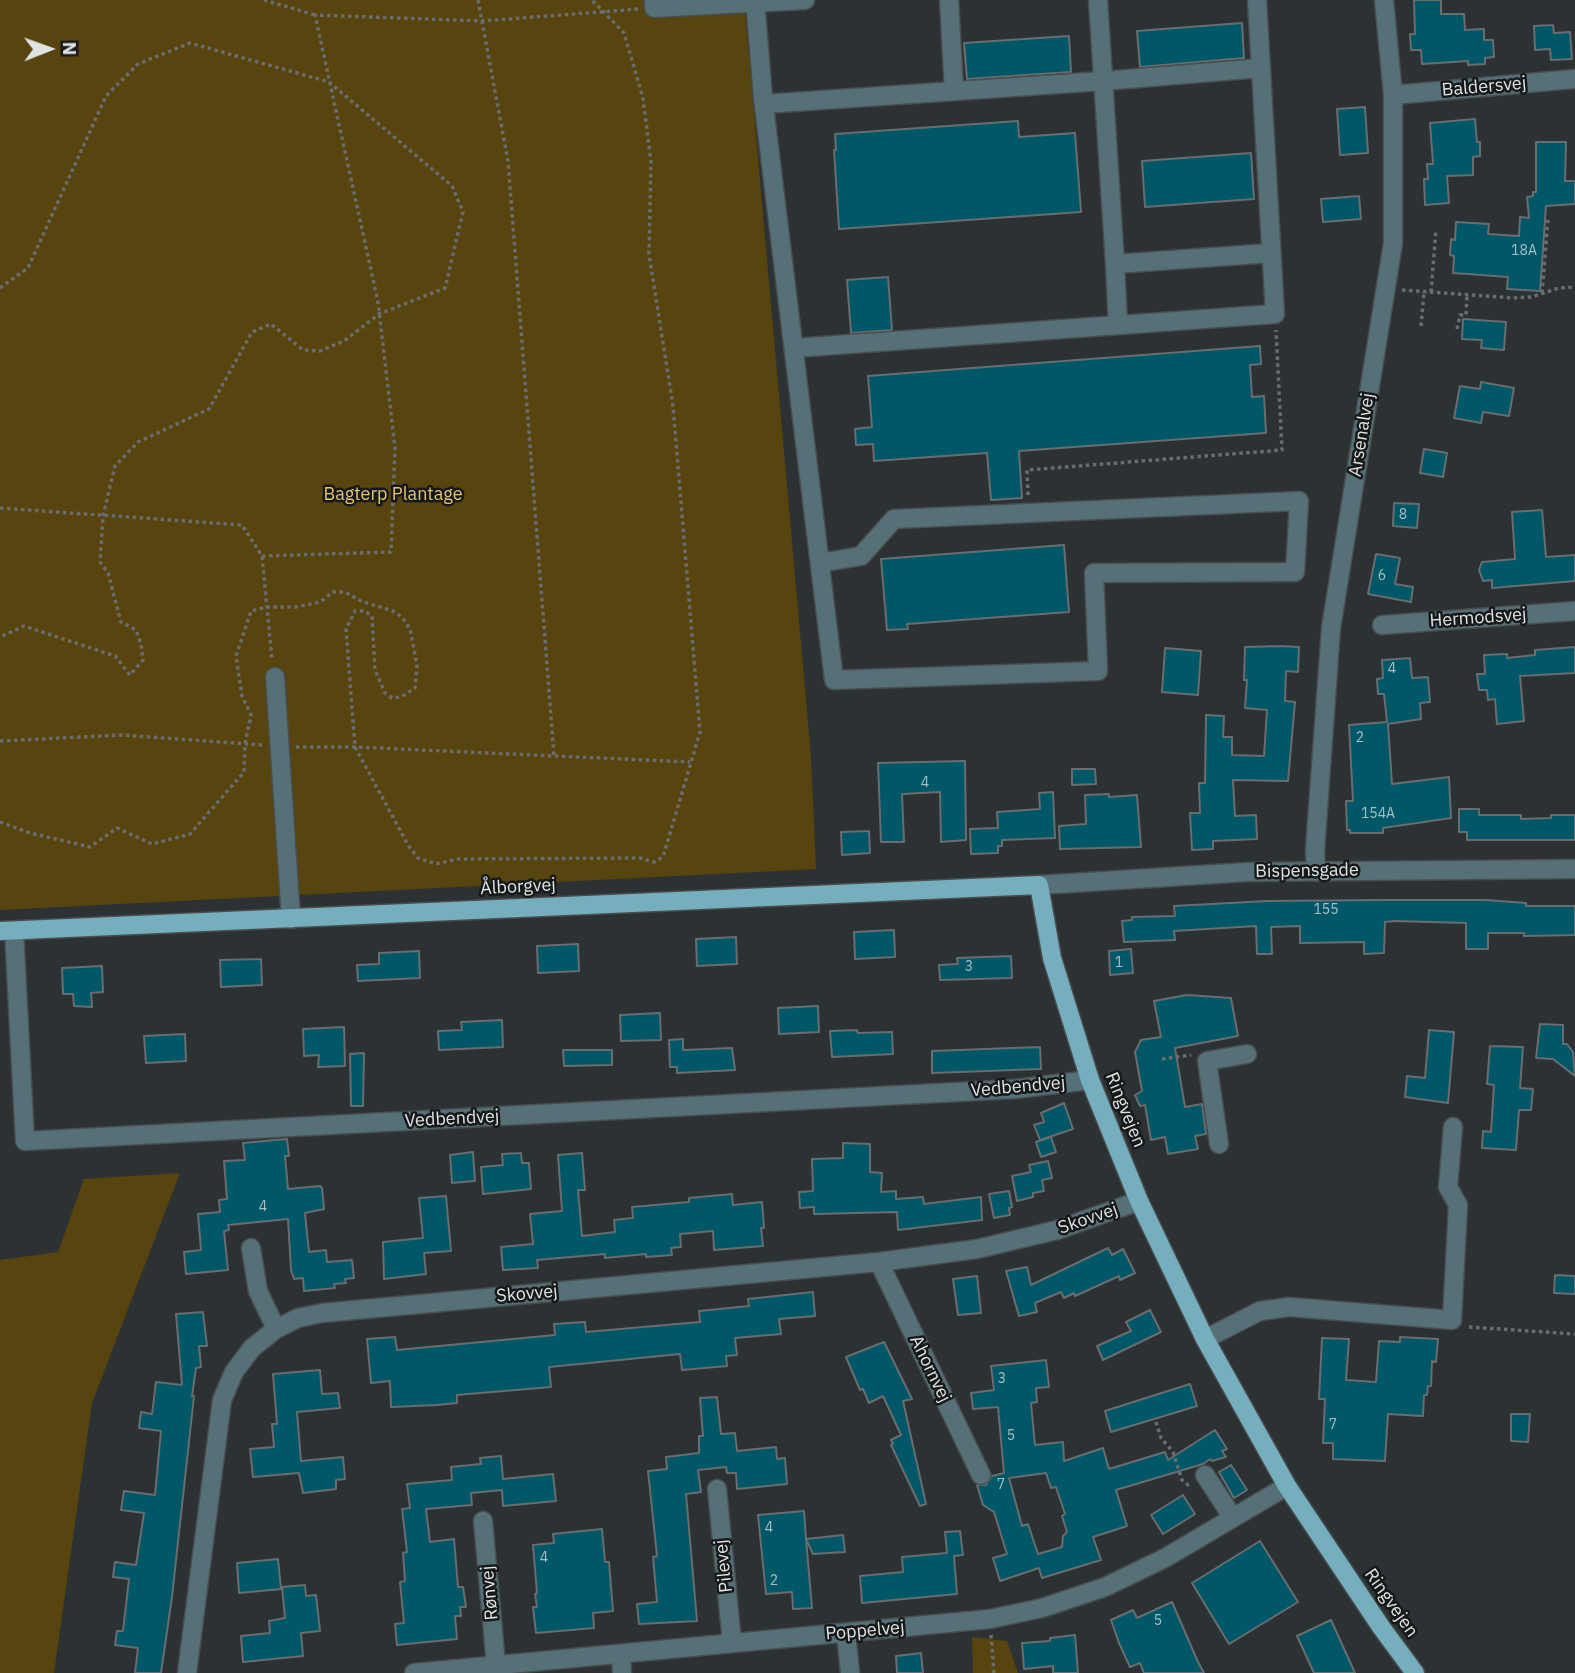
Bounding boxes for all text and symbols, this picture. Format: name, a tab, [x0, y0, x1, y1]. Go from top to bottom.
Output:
north arrow	[14, 14, 84, 84]
text: N	[58, 42, 82, 56]
street label: Baldersvej	[1441, 73, 1527, 101]
house number: 18A	[1511, 243, 1537, 259]
street label: Arsenalvej	[1345, 392, 1379, 478]
park label: Bagterp Plantage	[323, 484, 463, 506]
house number: 8	[1399, 507, 1407, 523]
house number: 6	[1378, 568, 1386, 584]
street label: Hermodsvej	[1429, 604, 1527, 632]
house number: 4	[1388, 661, 1396, 677]
house number: 2	[1356, 730, 1364, 746]
house number: 4	[921, 775, 929, 791]
house number: 154A	[1361, 806, 1395, 822]
street label: Bispensgade	[1255, 859, 1359, 883]
street label: Ålborgvej	[480, 874, 556, 900]
house number: 155	[1313, 902, 1339, 918]
house number: 1	[1115, 955, 1123, 971]
house number: 3	[965, 959, 973, 975]
street label: Ringvejen	[1100, 1069, 1150, 1151]
street label: Vedbendvej	[970, 1072, 1066, 1102]
street label: Vedbendvej	[404, 1106, 500, 1132]
house number: 4	[259, 1199, 267, 1215]
street label: Skovvej	[1055, 1199, 1121, 1239]
street label: Skovvej	[495, 1281, 559, 1307]
street label: Ahornvej	[905, 1332, 955, 1406]
house number: 3	[998, 1371, 1006, 1387]
house number: 7	[1329, 1417, 1337, 1433]
house number: 5	[1007, 1428, 1015, 1444]
house number: 7	[997, 1477, 1005, 1493]
house number: 4	[765, 1520, 773, 1536]
street label: Pilevej	[710, 1538, 738, 1594]
house number: 4	[540, 1550, 548, 1566]
street label: Ringvejen	[1360, 1564, 1422, 1642]
street label: Rønvej	[477, 1565, 503, 1621]
house number: 2	[770, 1573, 778, 1589]
house number: 5	[1154, 1613, 1162, 1629]
street label: Poppelvej	[825, 1617, 905, 1645]

